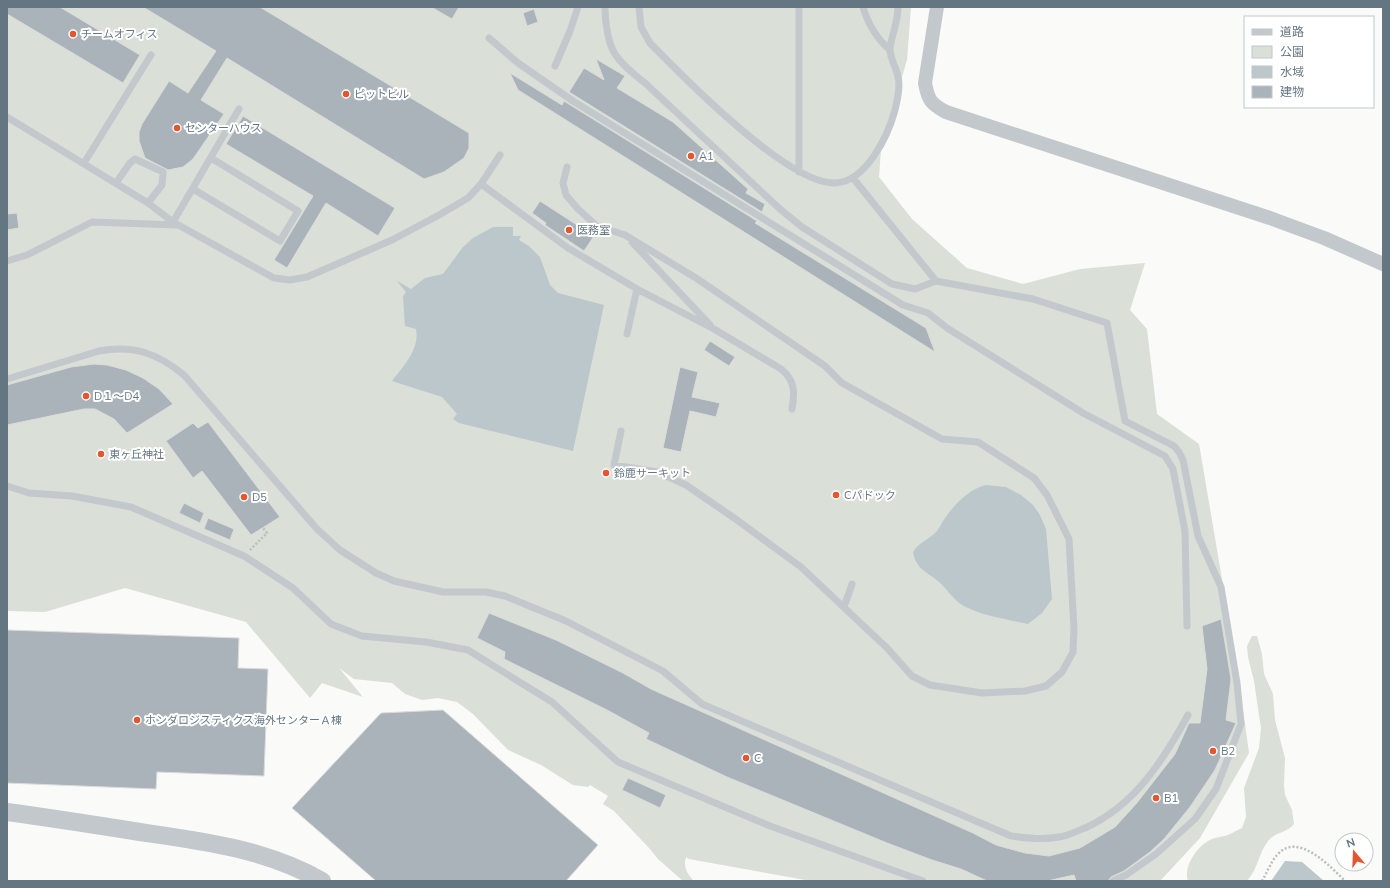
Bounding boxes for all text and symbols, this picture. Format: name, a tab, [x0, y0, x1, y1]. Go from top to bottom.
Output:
legend	[1244, 16, 1374, 108]
text: 道路	[1280, 24, 1304, 39]
place label: チームオフィス	[81, 27, 157, 41]
marker: チームオフィス	[68, 29, 78, 39]
text: 公園	[1280, 44, 1304, 59]
text: 水域	[1280, 64, 1304, 79]
text: 建物	[1280, 84, 1304, 99]
place label: ピットビル	[354, 87, 409, 101]
marker: ピットビル	[341, 89, 351, 99]
place label: センターハウス	[185, 121, 262, 135]
marker: センターハウス	[172, 123, 182, 133]
place label: A1	[699, 149, 714, 163]
marker: A1	[686, 151, 696, 161]
place label: 医務室	[577, 223, 610, 237]
marker: 医務室	[564, 225, 574, 235]
place label: D１～D4	[94, 389, 139, 403]
marker: D１～D4	[81, 391, 91, 401]
place label: 東ヶ丘神社	[109, 447, 164, 461]
marker: 東ヶ丘神社	[96, 449, 106, 459]
place label: 鈴鹿サーキット	[614, 466, 691, 480]
marker: 鈴鹿サーキット	[601, 468, 611, 478]
place label: Cパドック	[844, 488, 896, 502]
place label: D5	[252, 490, 267, 504]
marker: Cパドック	[831, 490, 841, 500]
marker: D5	[239, 492, 249, 502]
place label: ホンダロジスティクス海外センターＡ棟	[145, 713, 342, 727]
marker: ホンダロジスティクス海外センターＡ棟	[132, 715, 142, 725]
place label: B2	[1221, 744, 1235, 758]
marker: B2	[1208, 746, 1218, 756]
place label: C	[754, 751, 762, 765]
marker: C	[741, 753, 751, 763]
place label: B1	[1164, 791, 1178, 805]
marker: B1	[1151, 793, 1161, 803]
north arrow	[1334, 832, 1374, 872]
text: N	[1345, 835, 1357, 851]

